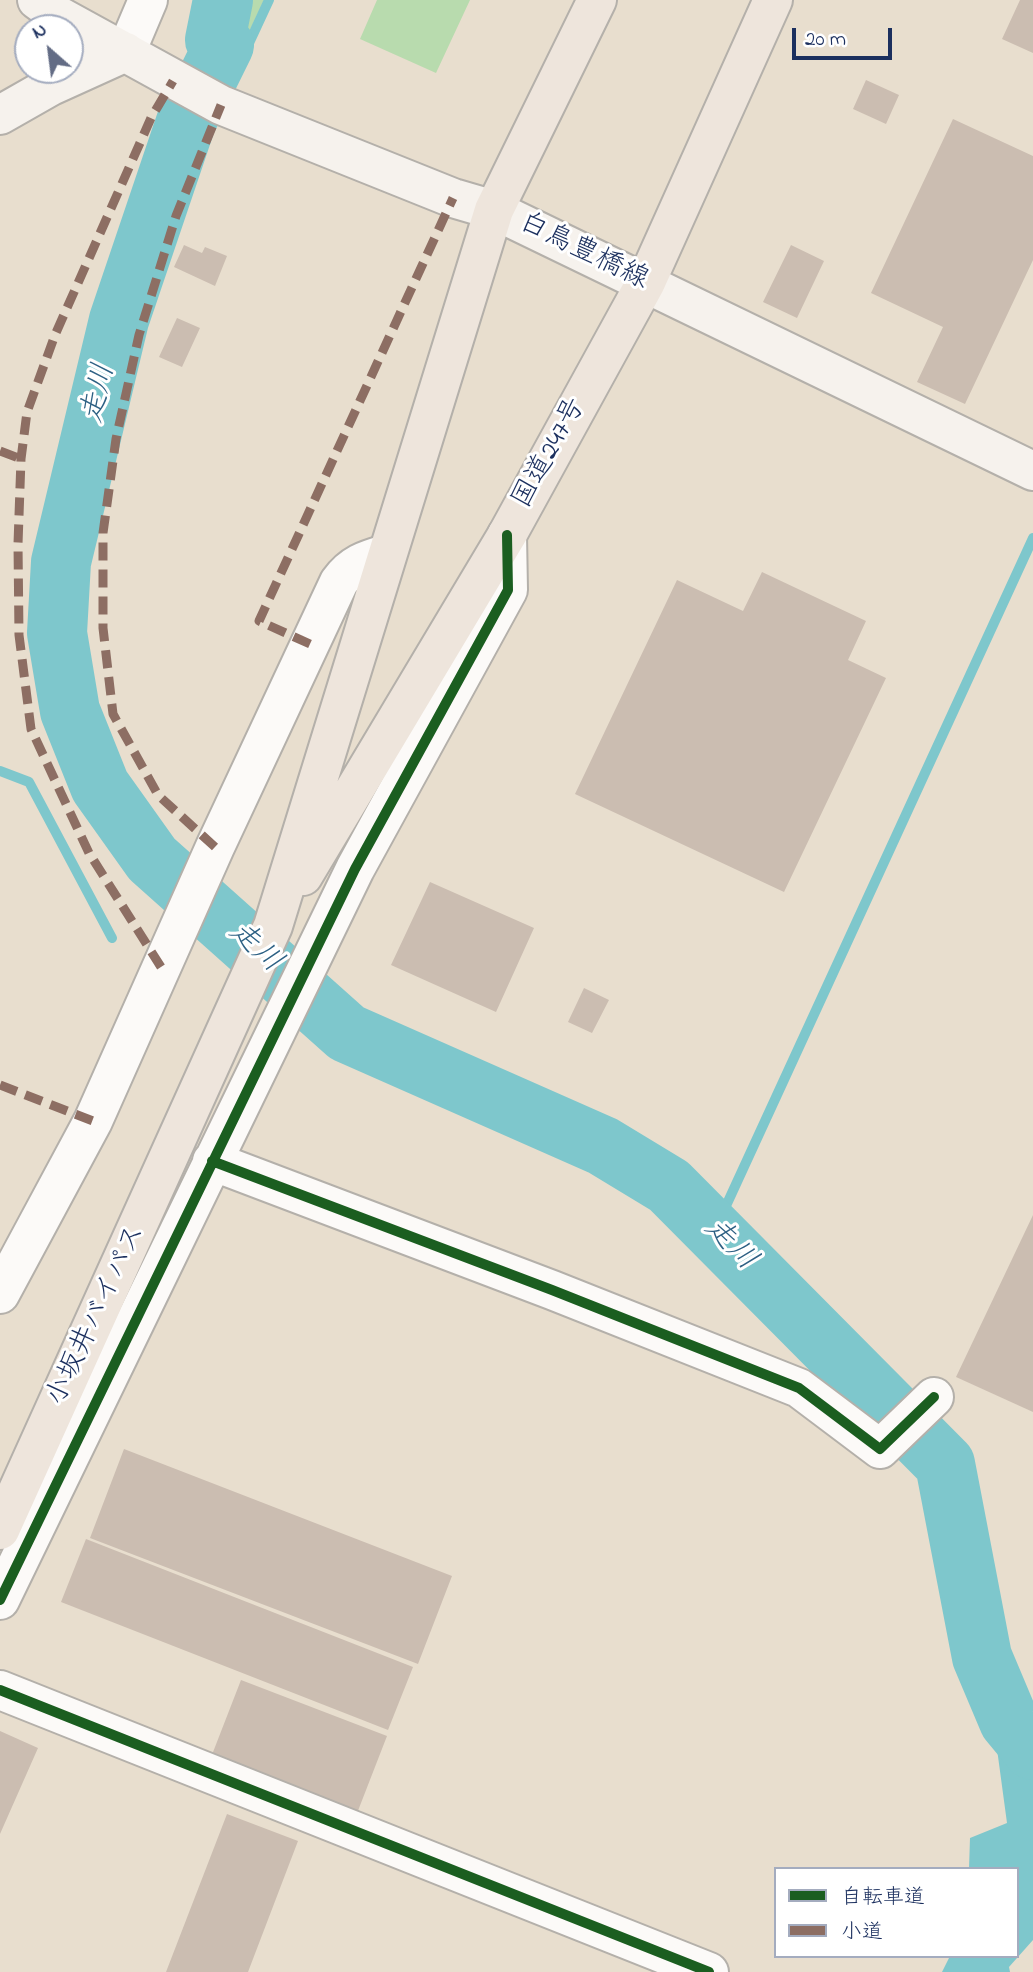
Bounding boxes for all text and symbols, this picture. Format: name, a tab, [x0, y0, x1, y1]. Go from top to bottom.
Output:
north arrow	[14, 14, 84, 84]
scale bar	[795, 14, 895, 58]
text: N	[28, 17, 52, 47]
text: 20 m	[805, 25, 846, 55]
street label: 白鳥豊橋線	[513, 207, 653, 299]
water label: 走川	[77, 361, 125, 427]
street label: 国道247号	[507, 393, 595, 515]
water label: 走川	[220, 916, 288, 982]
water label: 走川	[695, 1212, 763, 1280]
street label: 小坂井バイパス	[41, 1220, 155, 1412]
legend	[774, 1867, 1019, 1958]
text: 自転車道	[841, 1883, 925, 1913]
text: 小道	[841, 1918, 883, 1948]

